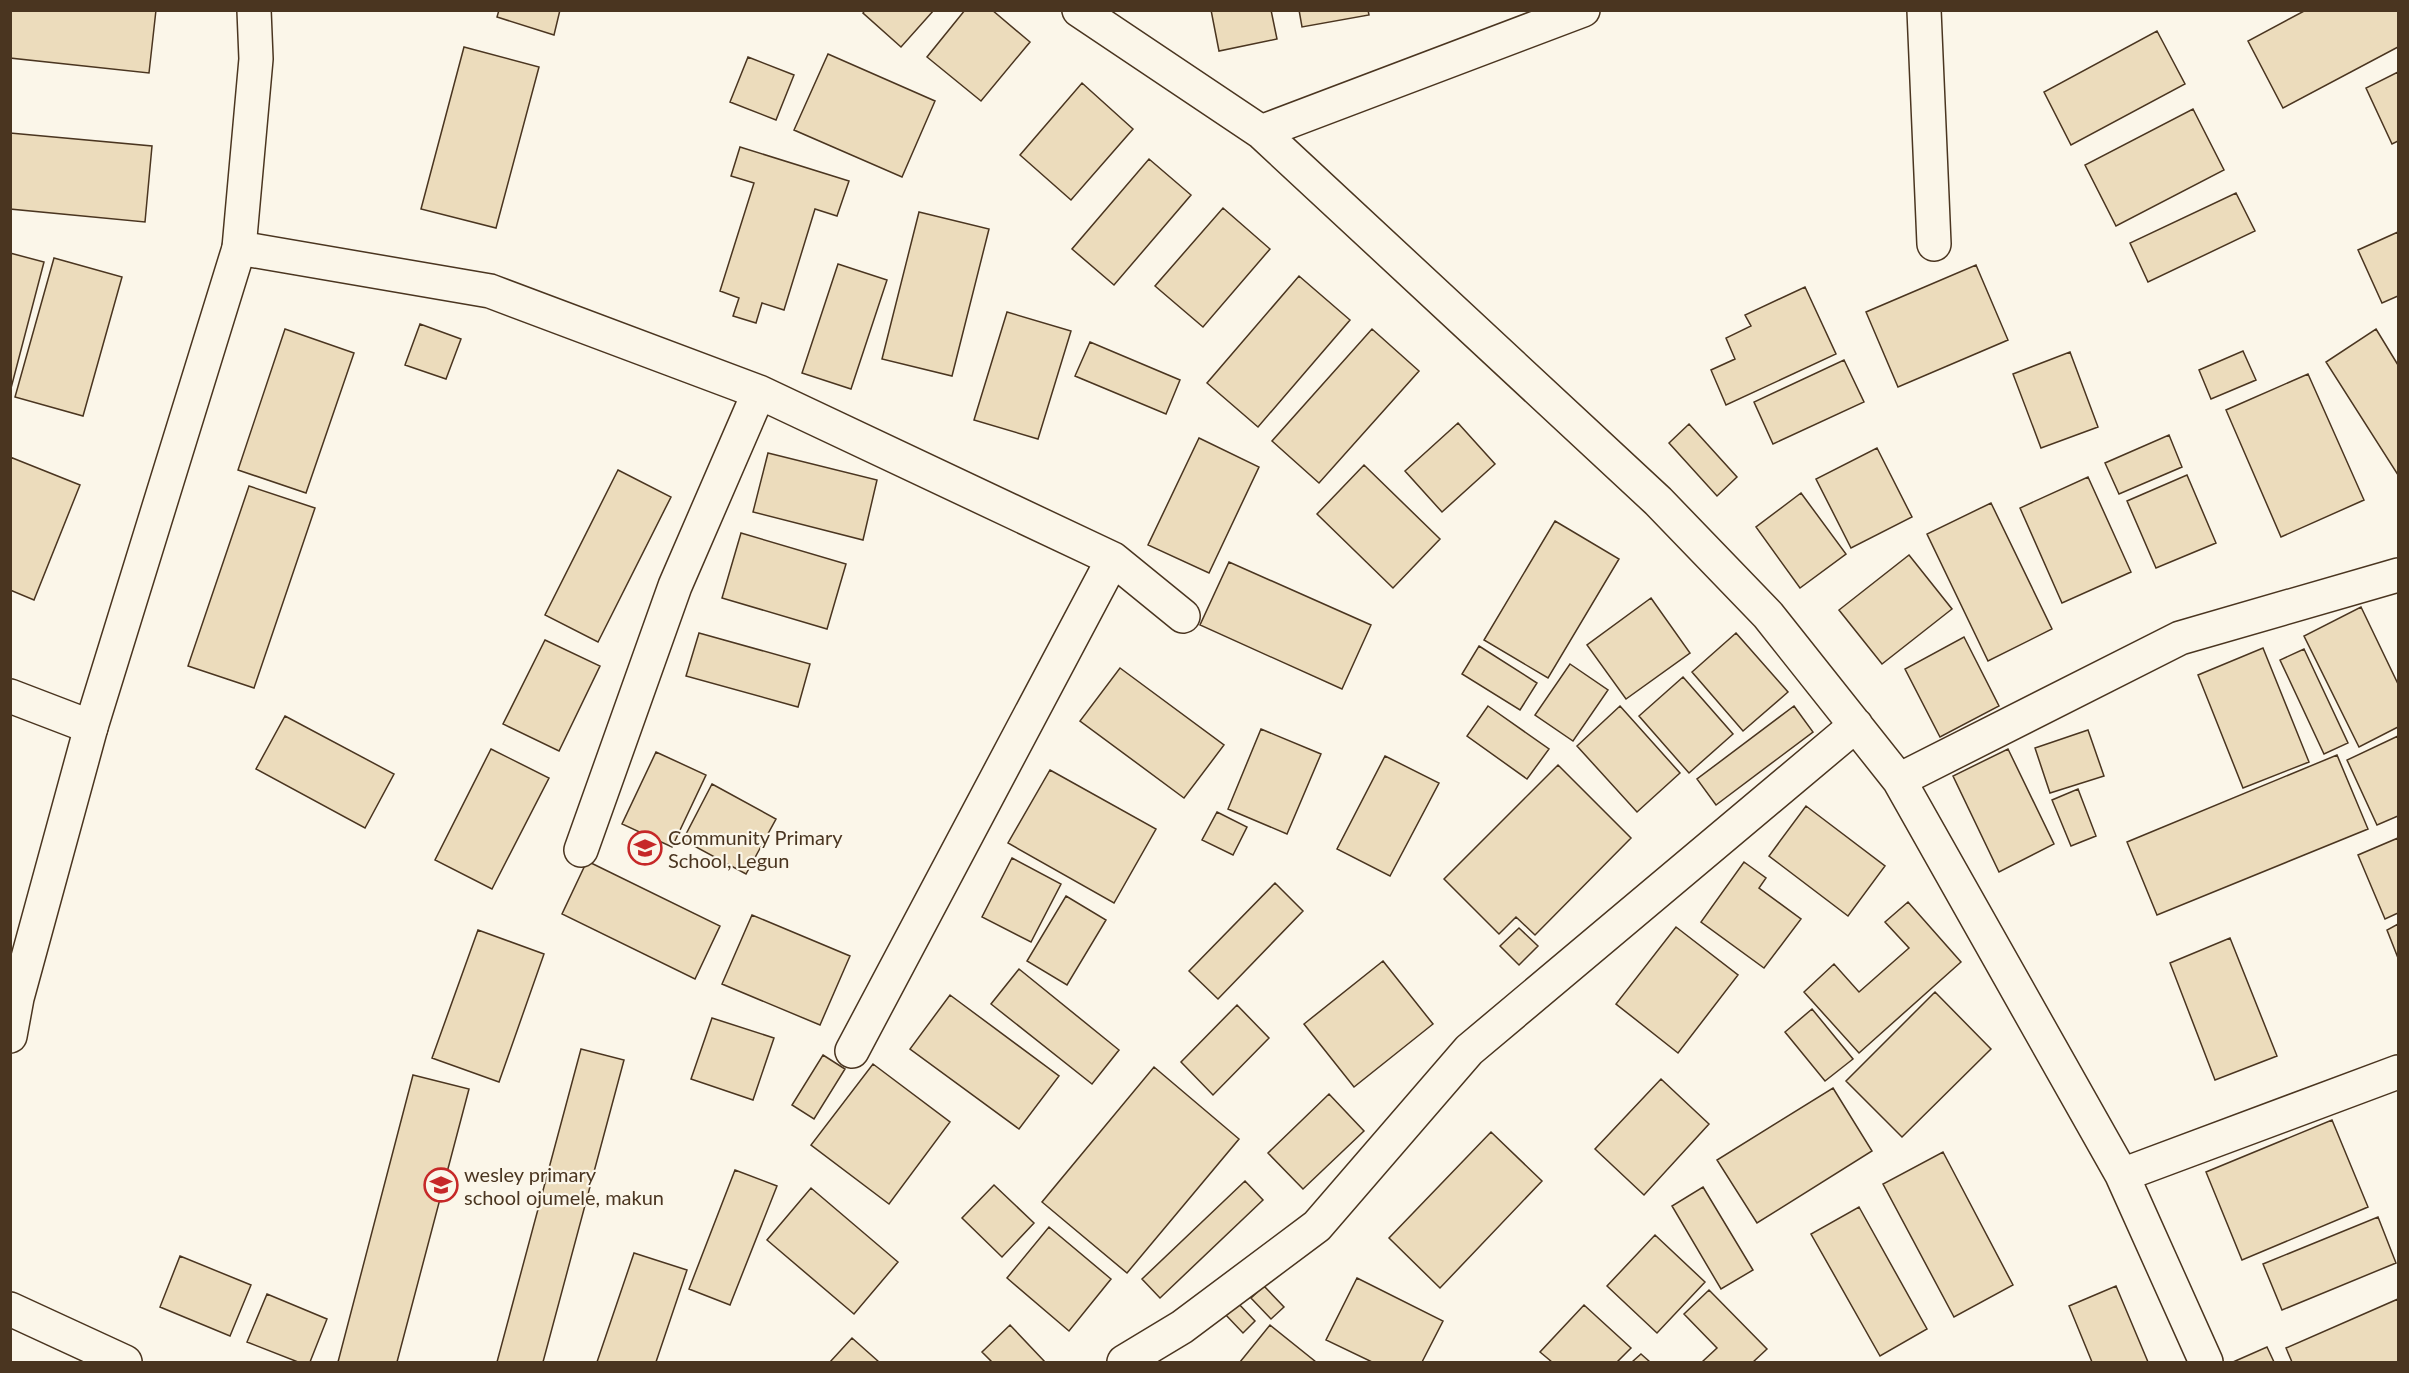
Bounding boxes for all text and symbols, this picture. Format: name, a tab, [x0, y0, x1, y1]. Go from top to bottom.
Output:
place label: Community Primary School, Legun	[668, 825, 843, 872]
school or university icon: Community Primary School, Legun	[627, 830, 663, 866]
place label: wesley primary school ojumele, makun	[464, 1162, 664, 1209]
school or university icon: wesley primary school ojumele, makun	[423, 1167, 459, 1203]

